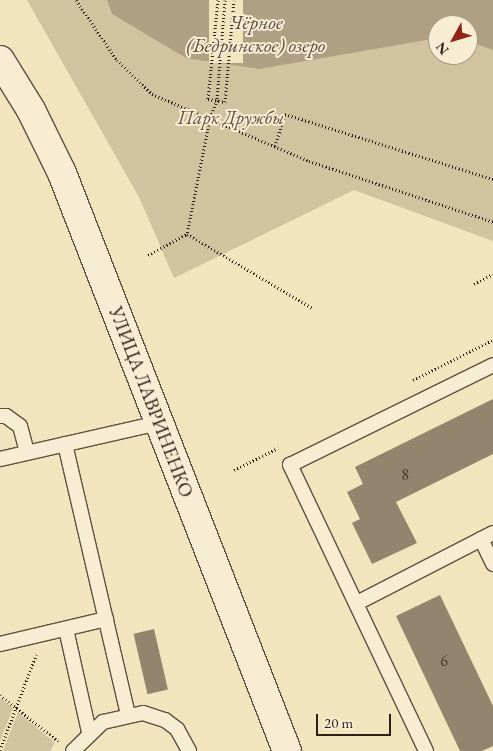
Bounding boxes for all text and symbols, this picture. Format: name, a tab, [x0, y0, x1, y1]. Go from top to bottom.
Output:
water label: Чёрное (Бедринское) озеро	[187, 10, 325, 57]
north arrow	[428, 15, 478, 65]
text: N	[432, 39, 453, 59]
park label: Парк Дружбы	[178, 107, 284, 129]
street label: УЛИЦА ЛАВРИНЕНКО	[104, 303, 198, 501]
house number: 8	[401, 465, 409, 485]
house number: 6	[440, 651, 448, 671]
scale bar	[318, 704, 393, 736]
text: 20 m	[324, 713, 353, 732]

